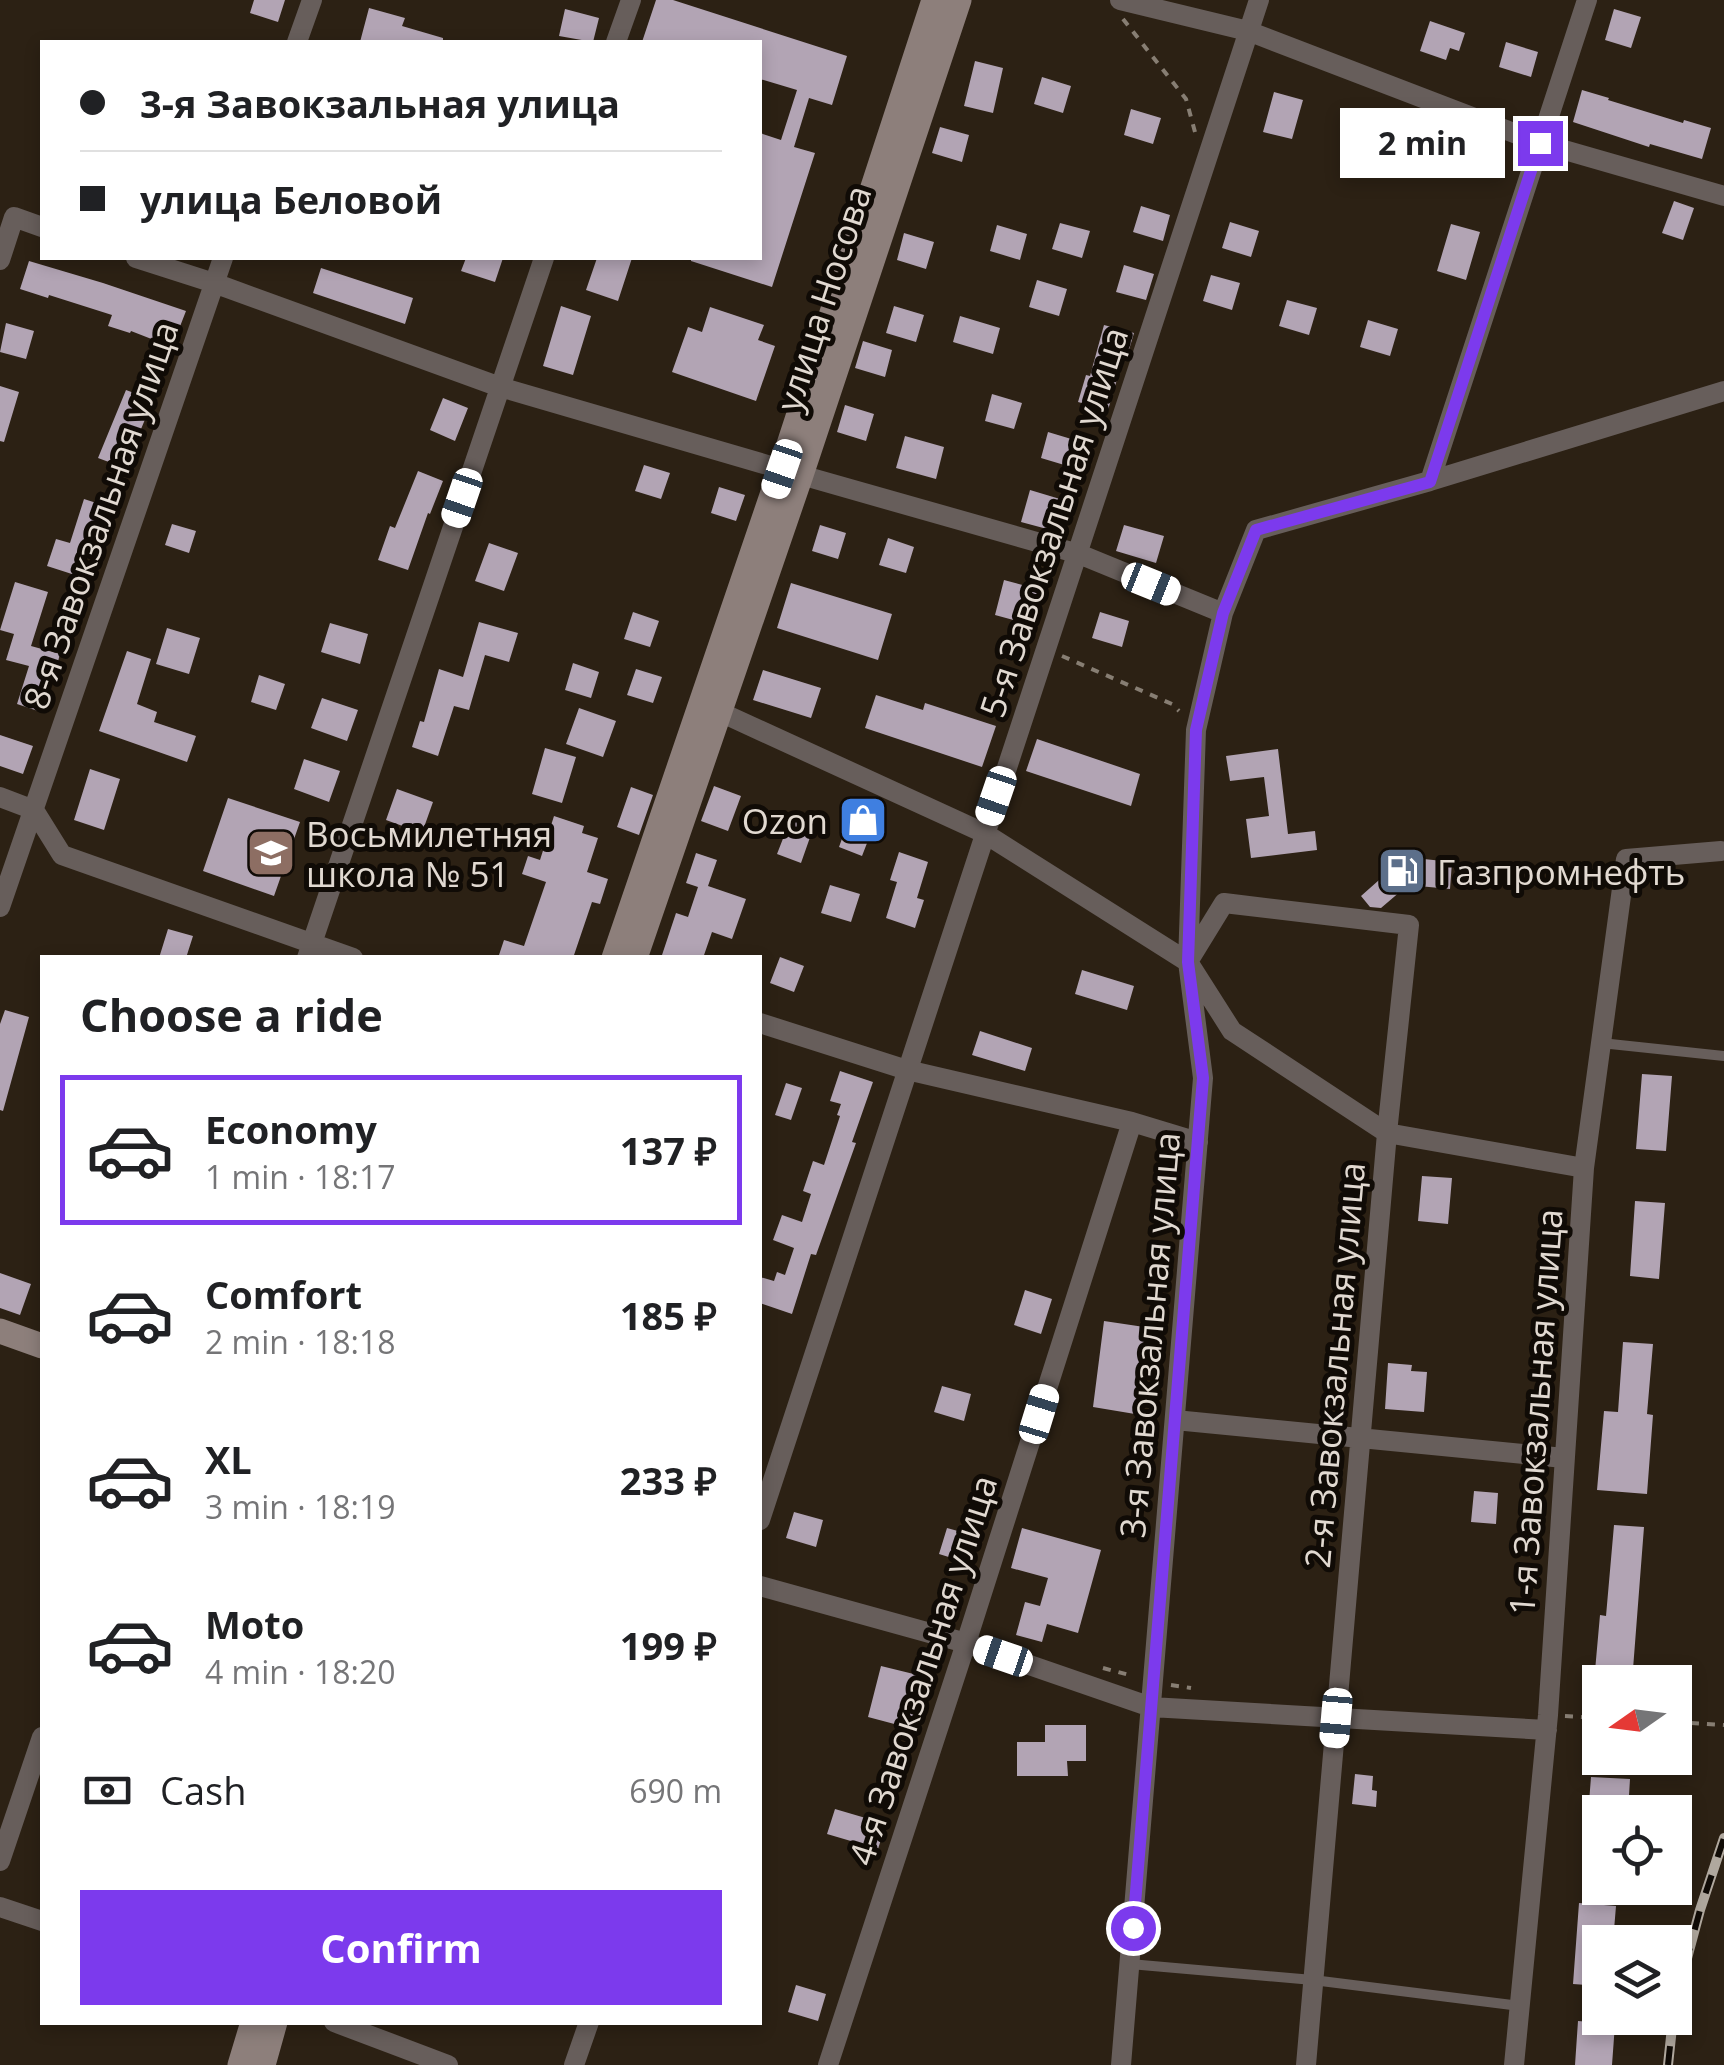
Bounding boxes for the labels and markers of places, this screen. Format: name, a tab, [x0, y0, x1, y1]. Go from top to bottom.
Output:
shop icon: Ozon	[837, 794, 889, 846]
place label: Ozon	[742, 797, 828, 844]
place label: Восьмилетняя школа № 51	[306, 810, 552, 897]
school or university icon: Восьмилетняя школа № 51	[245, 827, 297, 879]
fuel station icon: Газпромнефть	[1376, 845, 1428, 897]
place label: Газпромнефть	[1437, 848, 1685, 895]

